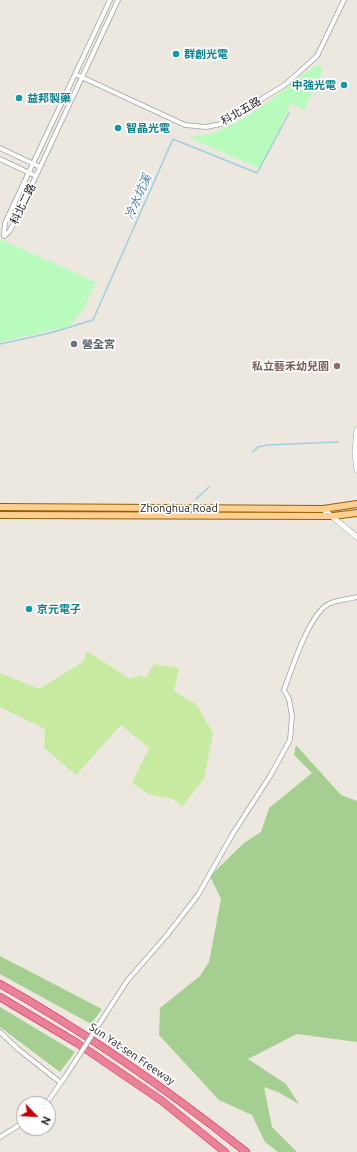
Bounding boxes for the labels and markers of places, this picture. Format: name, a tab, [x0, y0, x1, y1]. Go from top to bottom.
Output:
place label: 群創光電	[184, 47, 228, 61]
marker: 群創光電	[171, 49, 181, 59]
place label: 中強光電	[292, 78, 336, 92]
marker: 中強光電	[339, 80, 349, 90]
place label: 益邦製藥	[27, 91, 71, 105]
marker: 益邦製藥	[14, 93, 24, 103]
place label: 智晶光電	[126, 121, 170, 135]
marker: 智晶光電	[113, 123, 123, 133]
place label: 營全宮	[82, 337, 115, 351]
marker: 營全宮	[69, 339, 79, 349]
place label: 私立藝禾幼兒園	[252, 359, 329, 373]
marker: 私立藝禾幼兒園	[332, 361, 342, 371]
place label: 京元電子	[37, 602, 81, 616]
marker: 京元電子	[24, 604, 34, 614]

